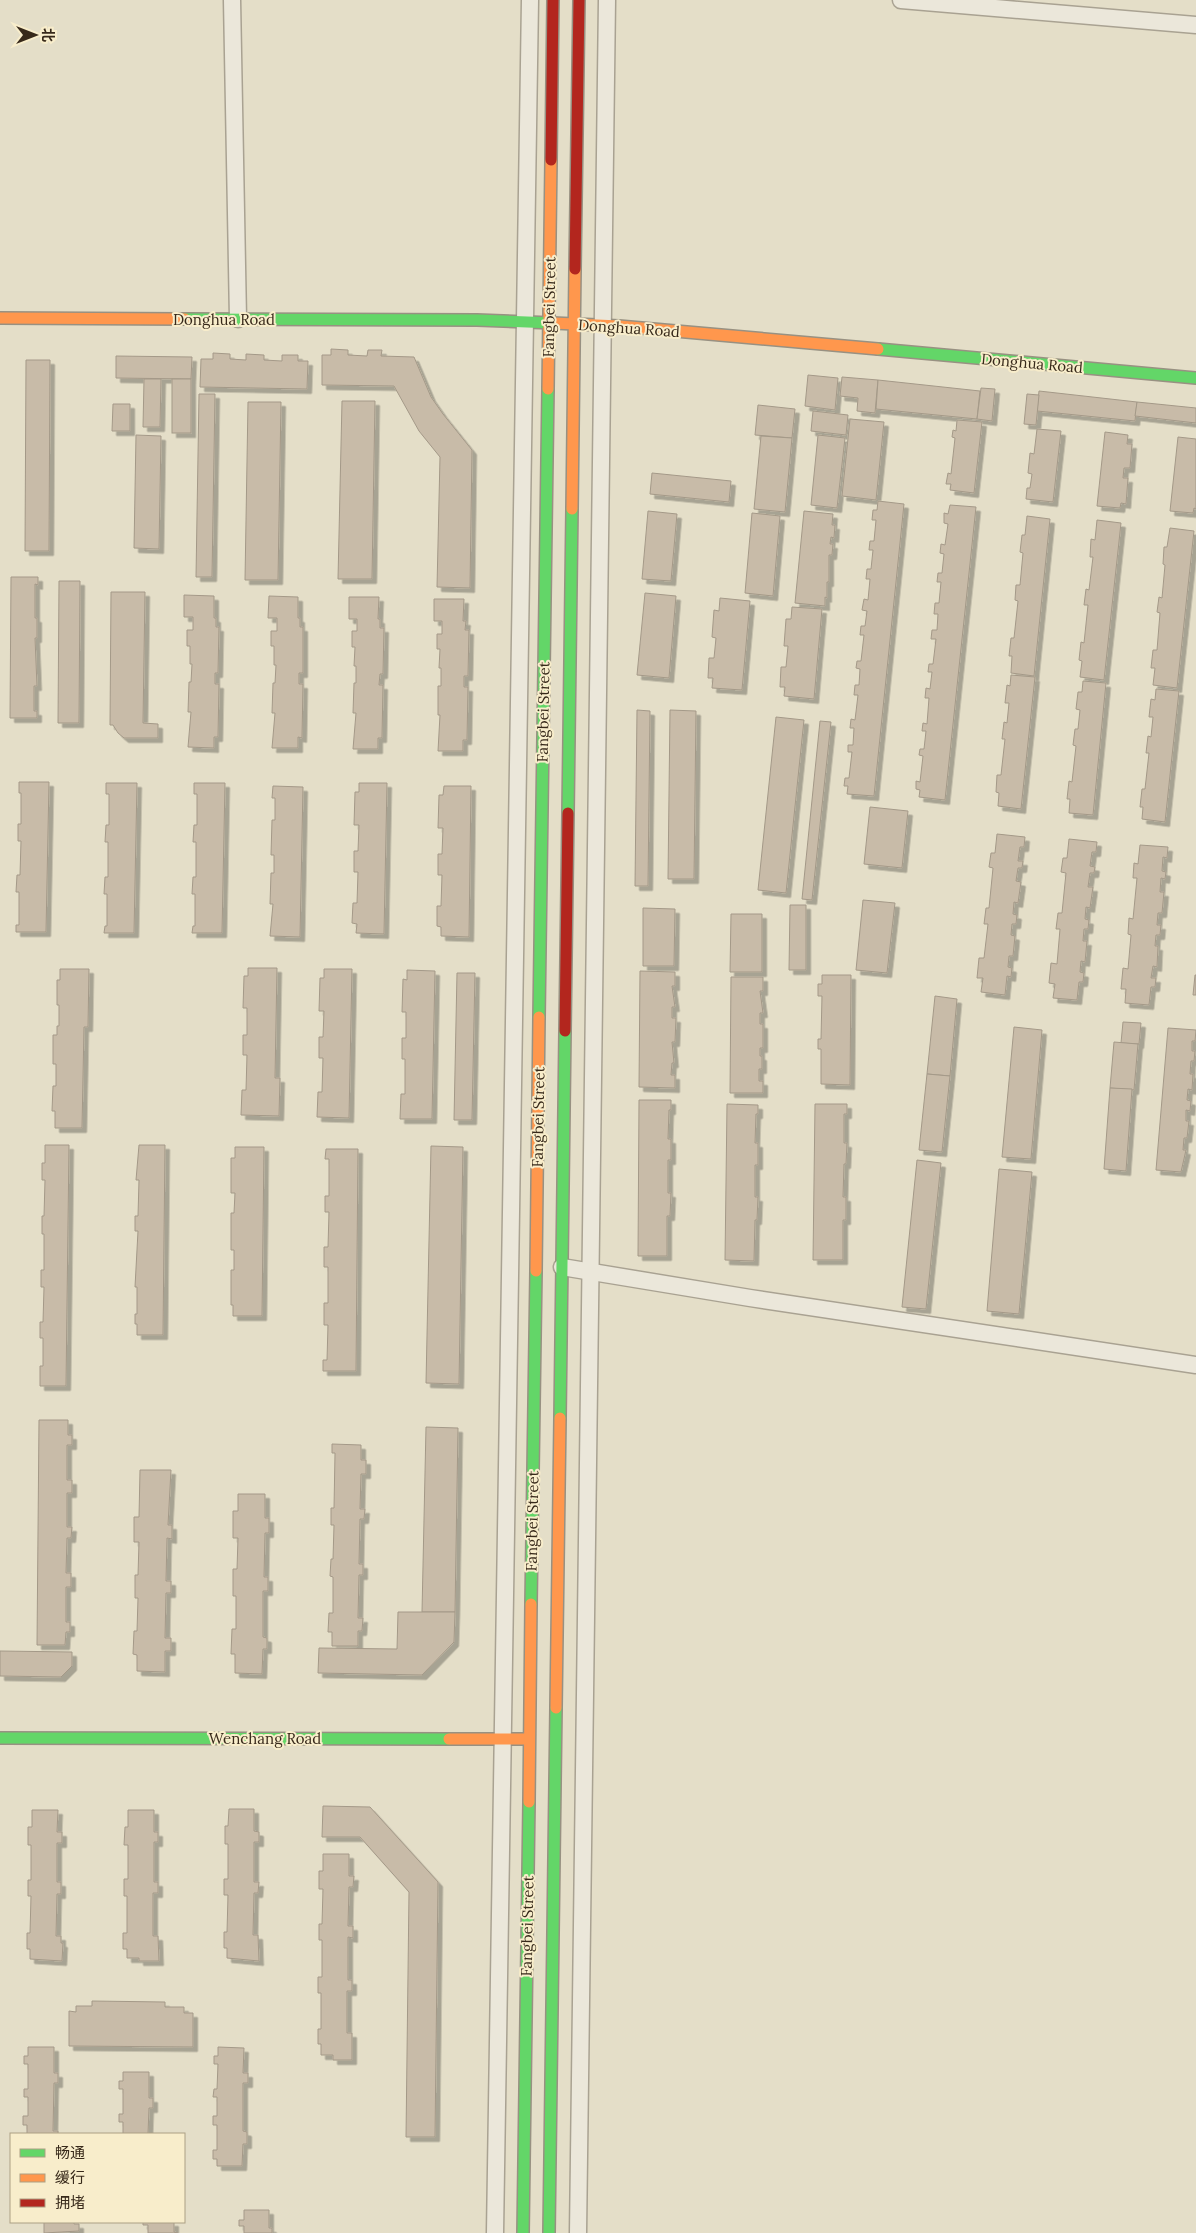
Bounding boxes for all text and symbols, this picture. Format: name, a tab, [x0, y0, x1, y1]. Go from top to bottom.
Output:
north arrow	[10, 10, 60, 60]
text: 北	[39, 28, 57, 42]
street label: Fangbei Street	[539, 256, 559, 357]
street label: Donghua Road	[173, 310, 275, 329]
street label: Donghua Road	[577, 315, 681, 341]
street label: Donghua Road	[980, 349, 1084, 377]
street label: Fangbei Street	[533, 661, 553, 762]
street label: Fangbei Street	[528, 1066, 548, 1167]
street label: Fangbei Street	[522, 1470, 542, 1571]
street label: Wenchang Road	[209, 1729, 321, 1748]
street label: Fangbei Street	[517, 1875, 537, 1976]
legend	[10, 2133, 185, 2223]
text: 畅通	[55, 2143, 85, 2162]
text: 缓行	[55, 2168, 85, 2187]
text: 拥堵	[55, 2193, 85, 2212]

